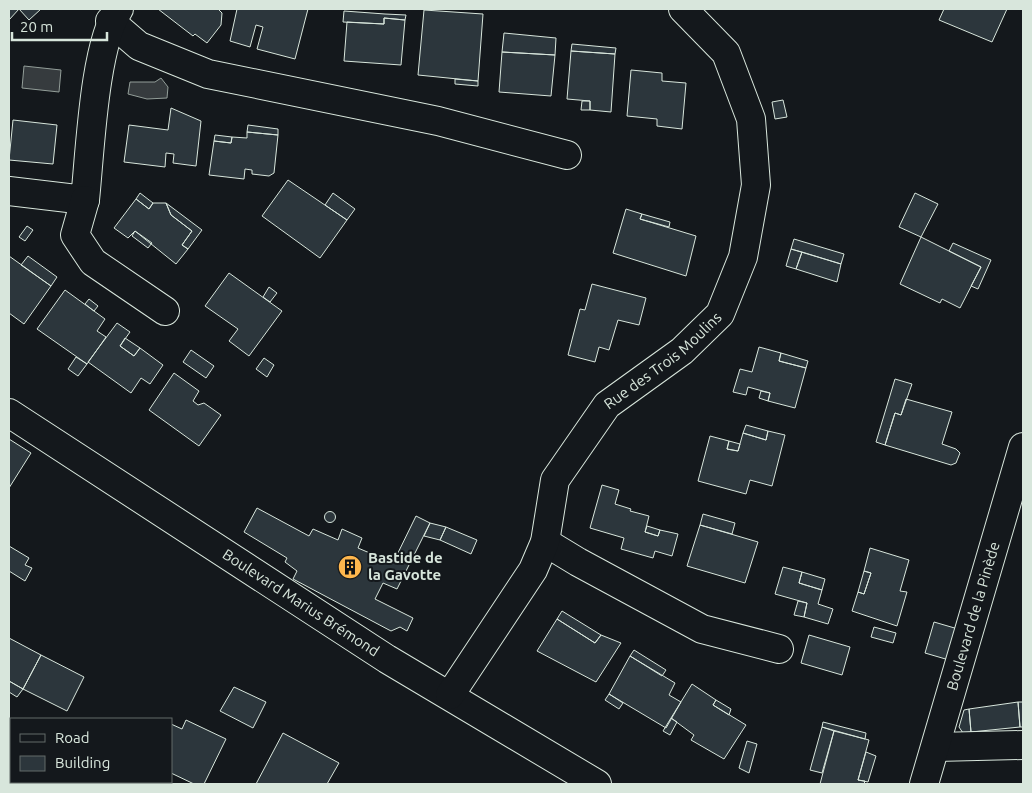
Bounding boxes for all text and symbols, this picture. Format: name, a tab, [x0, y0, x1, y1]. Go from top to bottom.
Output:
scale bar	[12, 10, 108, 42]
text: 20 m	[20, 18, 53, 35]
street label: Rue des Trois Moulins	[601, 308, 725, 412]
street label: Boulevard de la Pinède	[943, 540, 1003, 692]
street label: Boulevard Marius Brémond	[220, 545, 382, 660]
place label: Bastide de la Gavotte	[368, 549, 443, 583]
building icon: Bastide de la Gavotte	[337, 554, 363, 580]
legend	[10, 718, 172, 783]
text: Road	[55, 729, 90, 746]
text: Building	[55, 754, 110, 771]

